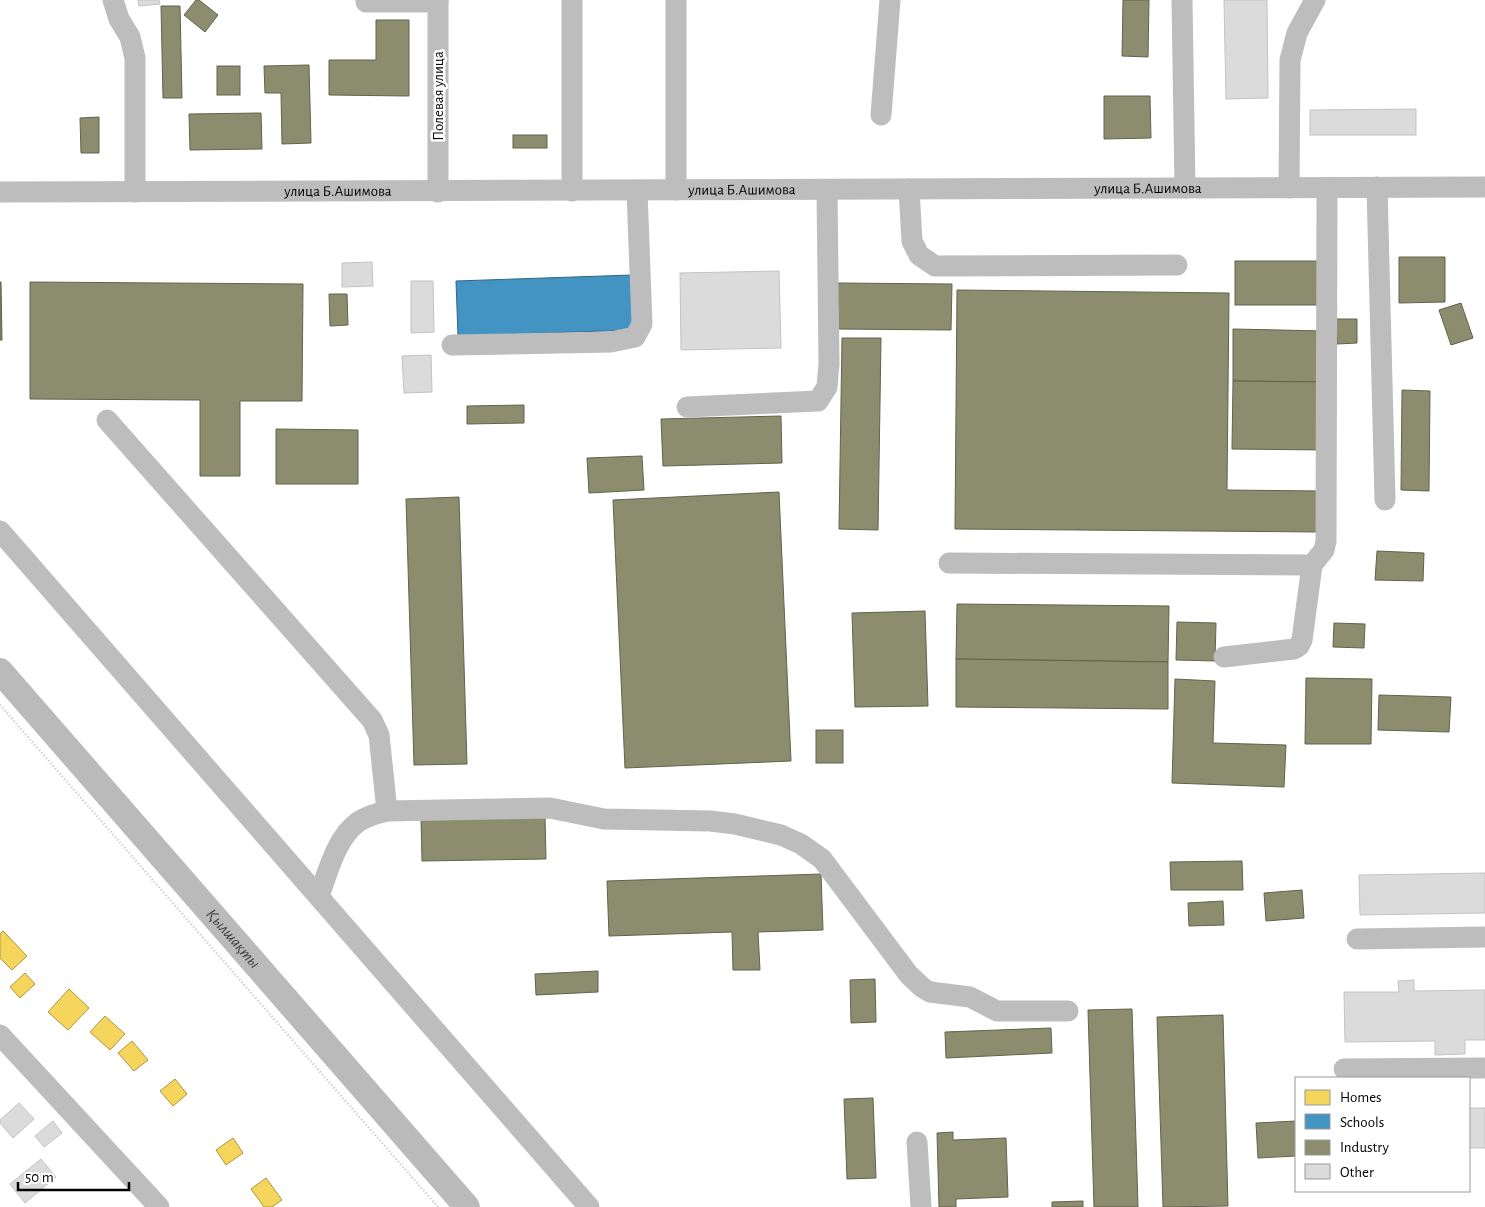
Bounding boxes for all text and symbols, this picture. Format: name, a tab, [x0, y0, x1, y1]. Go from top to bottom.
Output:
street label: Полевая улица	[431, 51, 446, 141]
street label: улица Б.Ашимова	[1093, 180, 1202, 196]
street label: улица Б.Ашимова	[687, 182, 796, 197]
street label: улица Б.Ашимова	[283, 183, 392, 199]
water label: Қылшақты	[203, 906, 263, 971]
legend	[1295, 1077, 1470, 1192]
text: Homes	[1340, 1090, 1382, 1105]
text: Schools	[1340, 1115, 1384, 1130]
text: Industry	[1340, 1140, 1389, 1155]
scale bar	[18, 1160, 129, 1192]
text: Other	[1340, 1165, 1374, 1180]
text: 50 m	[25, 1170, 54, 1185]

